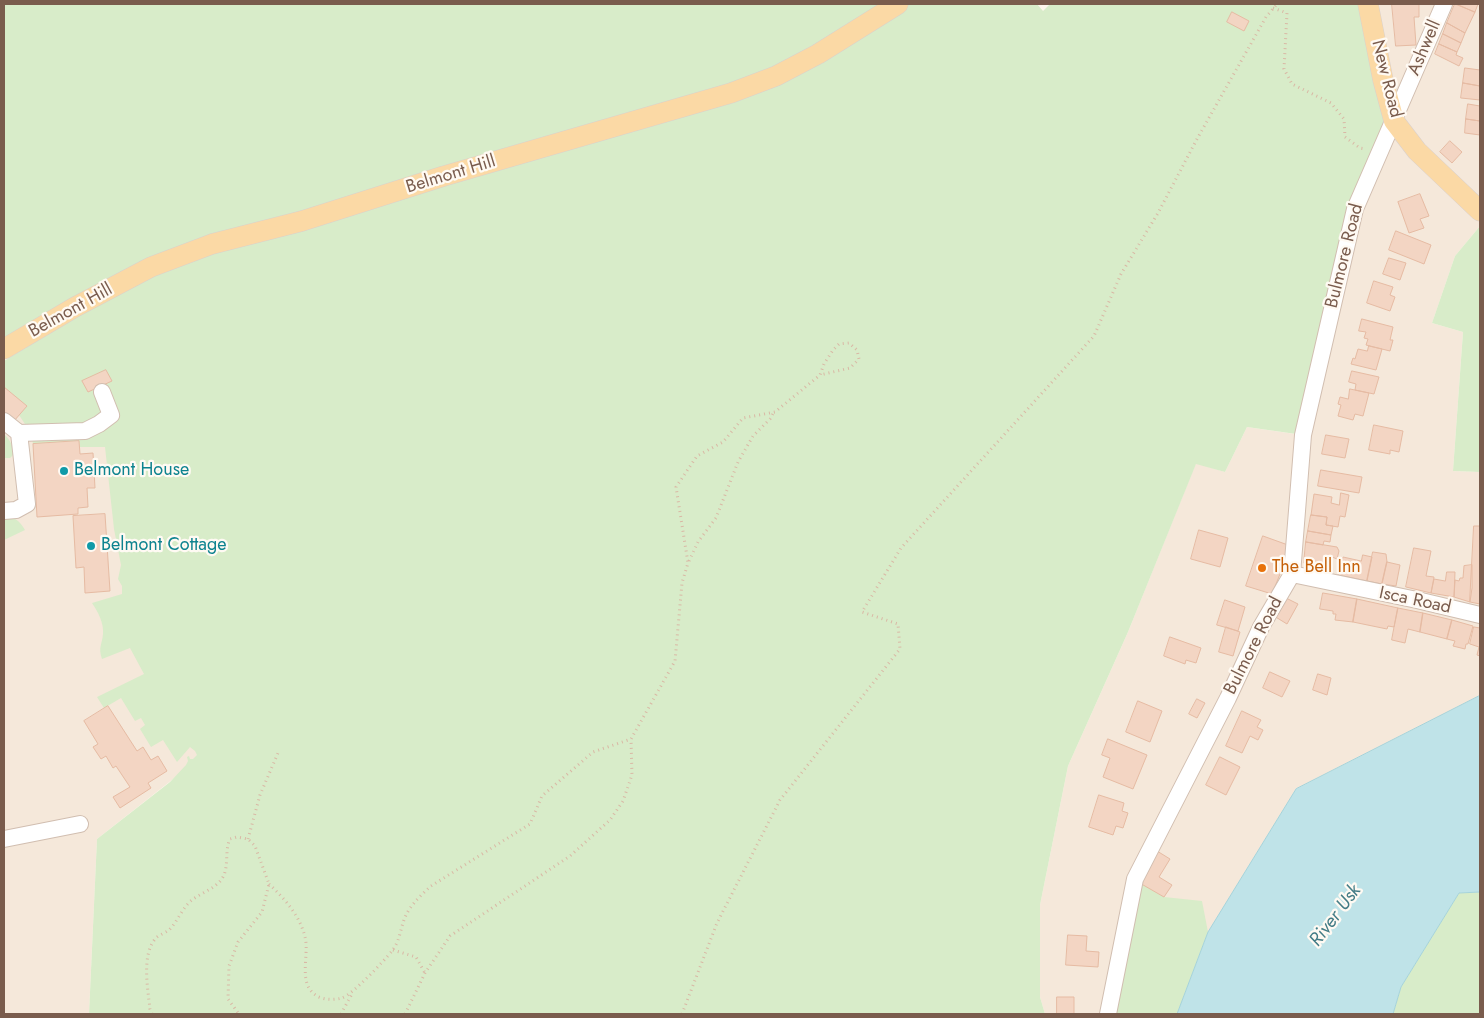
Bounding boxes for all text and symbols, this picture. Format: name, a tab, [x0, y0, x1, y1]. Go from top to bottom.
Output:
street label: Ashwell	[1404, 17, 1446, 79]
street label: New Road	[1366, 38, 1406, 120]
street label: Belmont Hill	[404, 151, 498, 199]
street label: Bulmore Road	[1322, 202, 1368, 310]
street label: Belmont Hill	[25, 279, 117, 343]
place label: Belmont House	[74, 460, 189, 482]
marker: Belmont House	[58, 465, 70, 477]
place label: Belmont Cottage	[101, 535, 226, 557]
marker: Belmont Cottage	[85, 540, 97, 552]
place label: The Bell Inn	[1272, 557, 1361, 579]
marker: The Bell Inn	[1256, 562, 1268, 574]
street label: Isca Road	[1377, 583, 1453, 619]
street label: Bulmore Road	[1220, 593, 1288, 699]
water label: River Usk	[1305, 881, 1367, 951]

